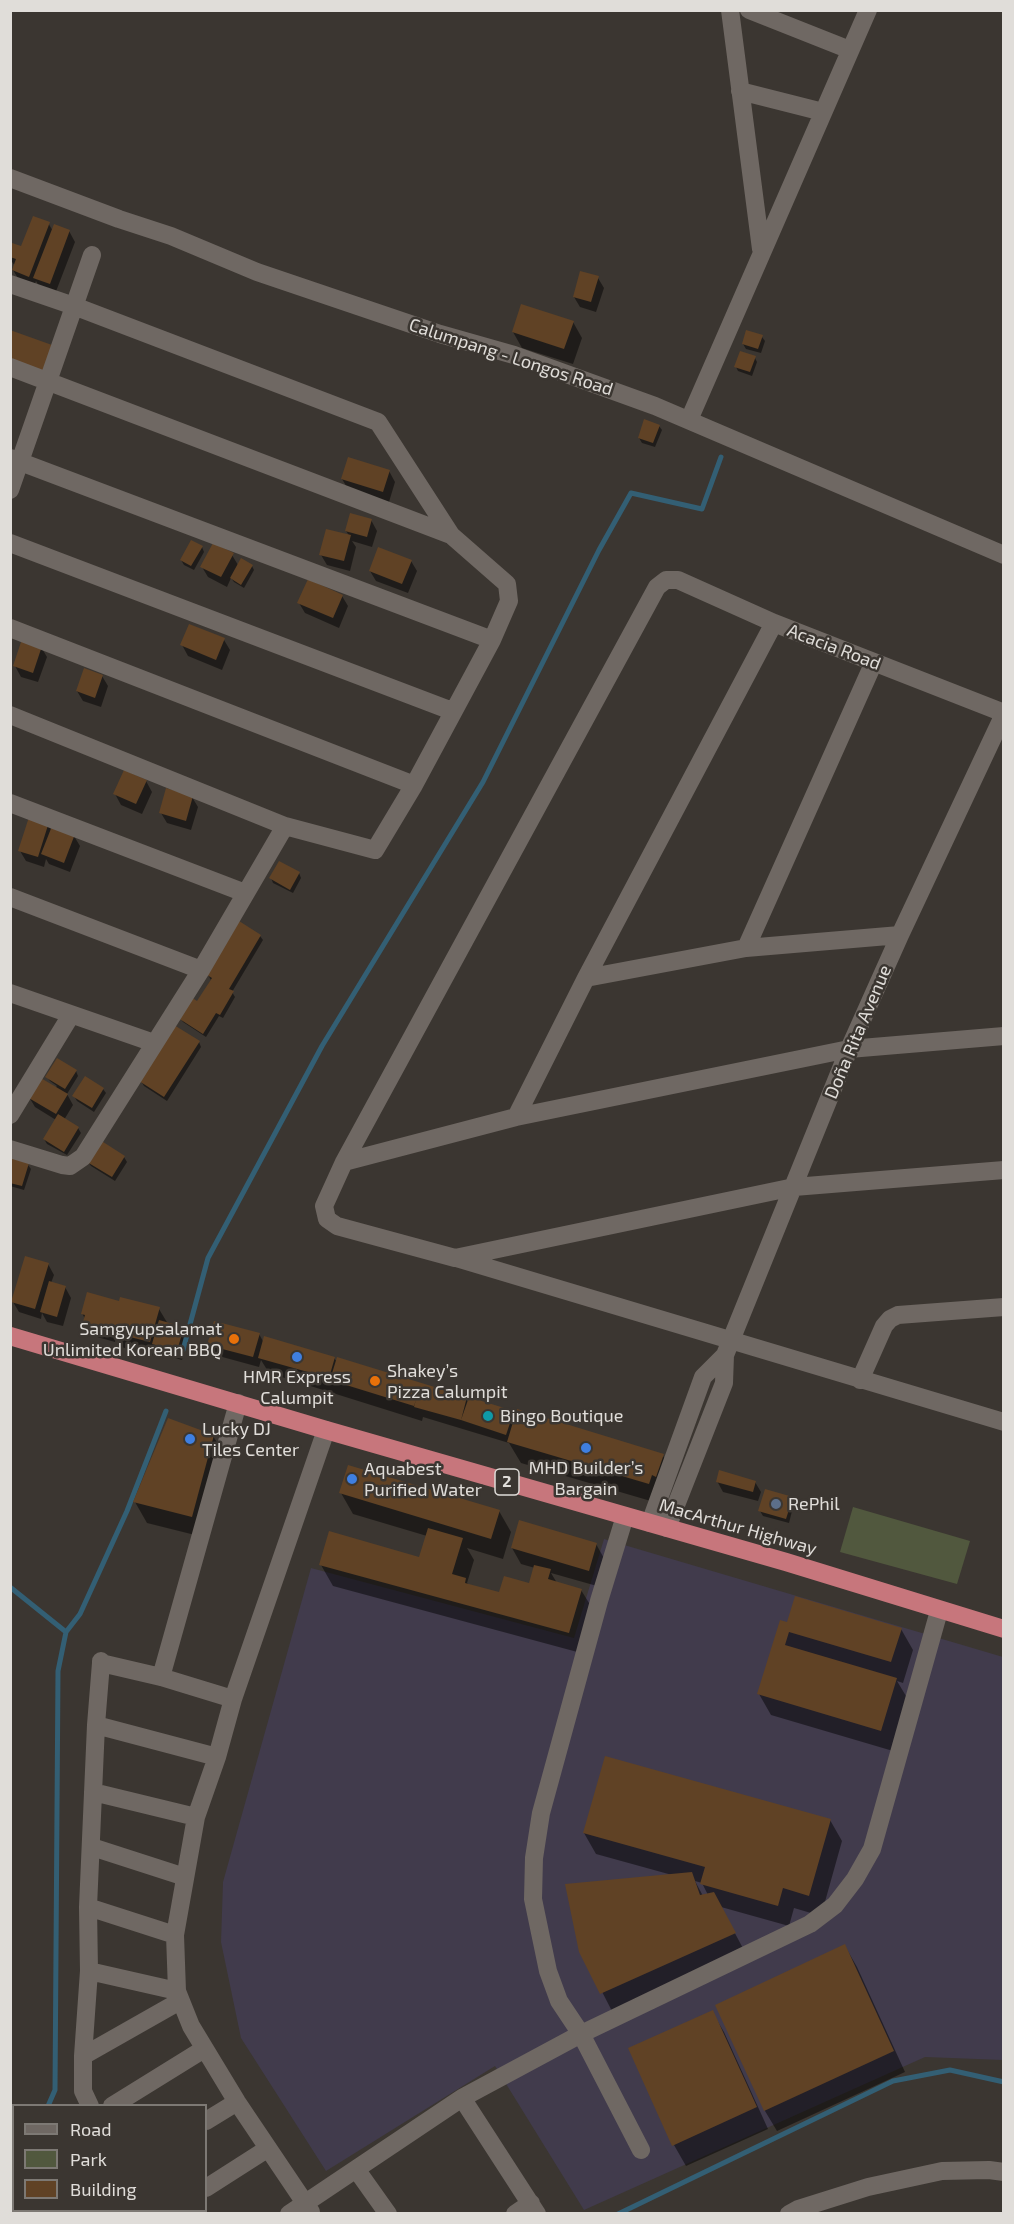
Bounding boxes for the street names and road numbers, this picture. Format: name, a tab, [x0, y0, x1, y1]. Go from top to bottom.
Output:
street label: Calumpang - Longos Road	[406, 314, 616, 400]
street label: Acacia Road	[784, 619, 884, 675]
street label: Doña Rita Avenue	[820, 962, 896, 1102]
road number: 2	[495, 1469, 519, 1495]
street label: MacArthur Highway	[657, 1494, 819, 1560]

